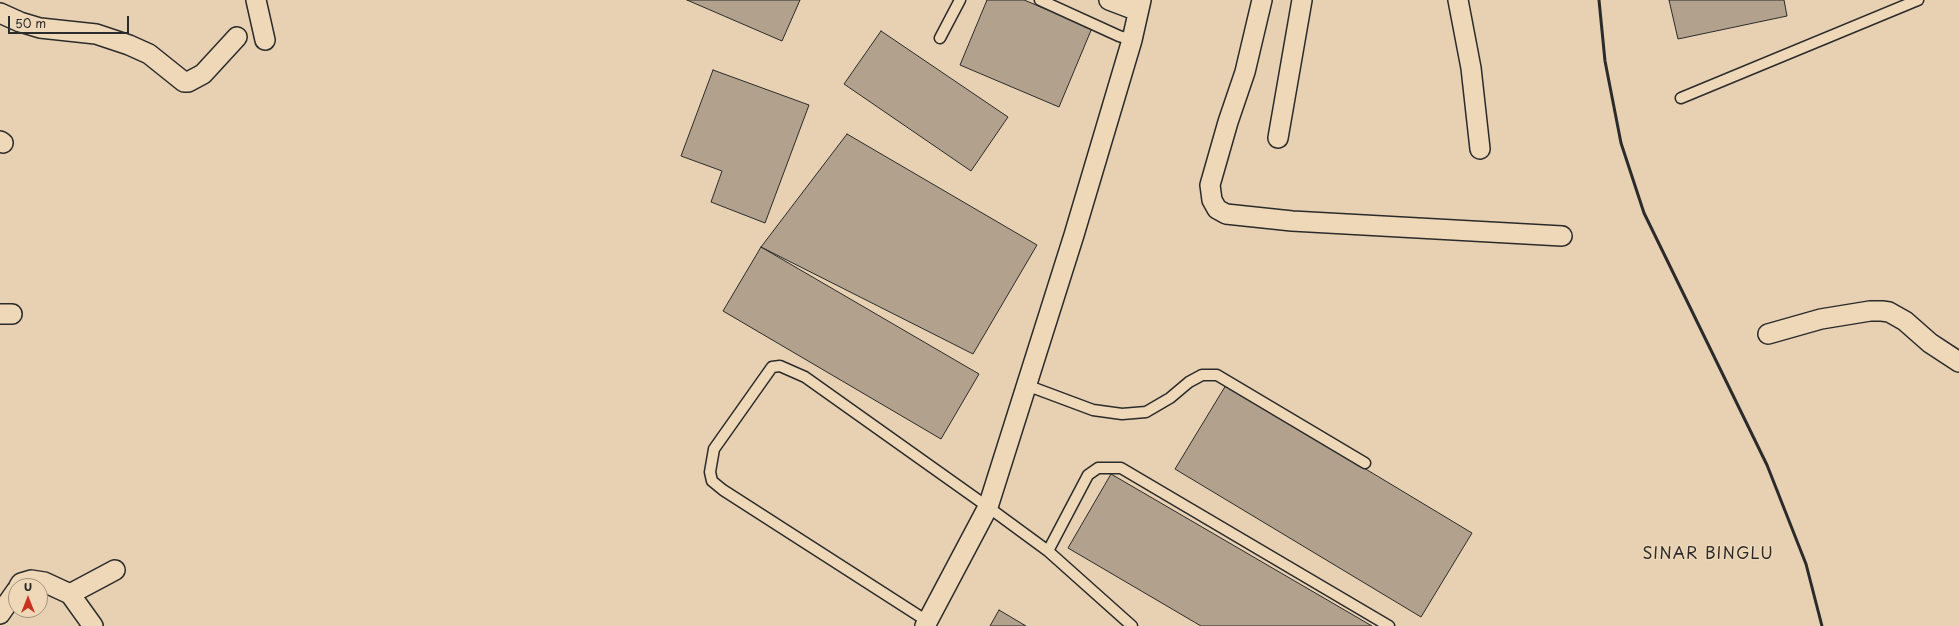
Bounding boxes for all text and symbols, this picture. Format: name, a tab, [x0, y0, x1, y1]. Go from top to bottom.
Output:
scale bar	[10, 8, 131, 34]
text: 50 m	[15, 14, 46, 32]
district label: SINAR BINGLU	[1642, 545, 1774, 565]
north arrow	[8, 578, 48, 618]
text: U	[24, 578, 32, 595]

